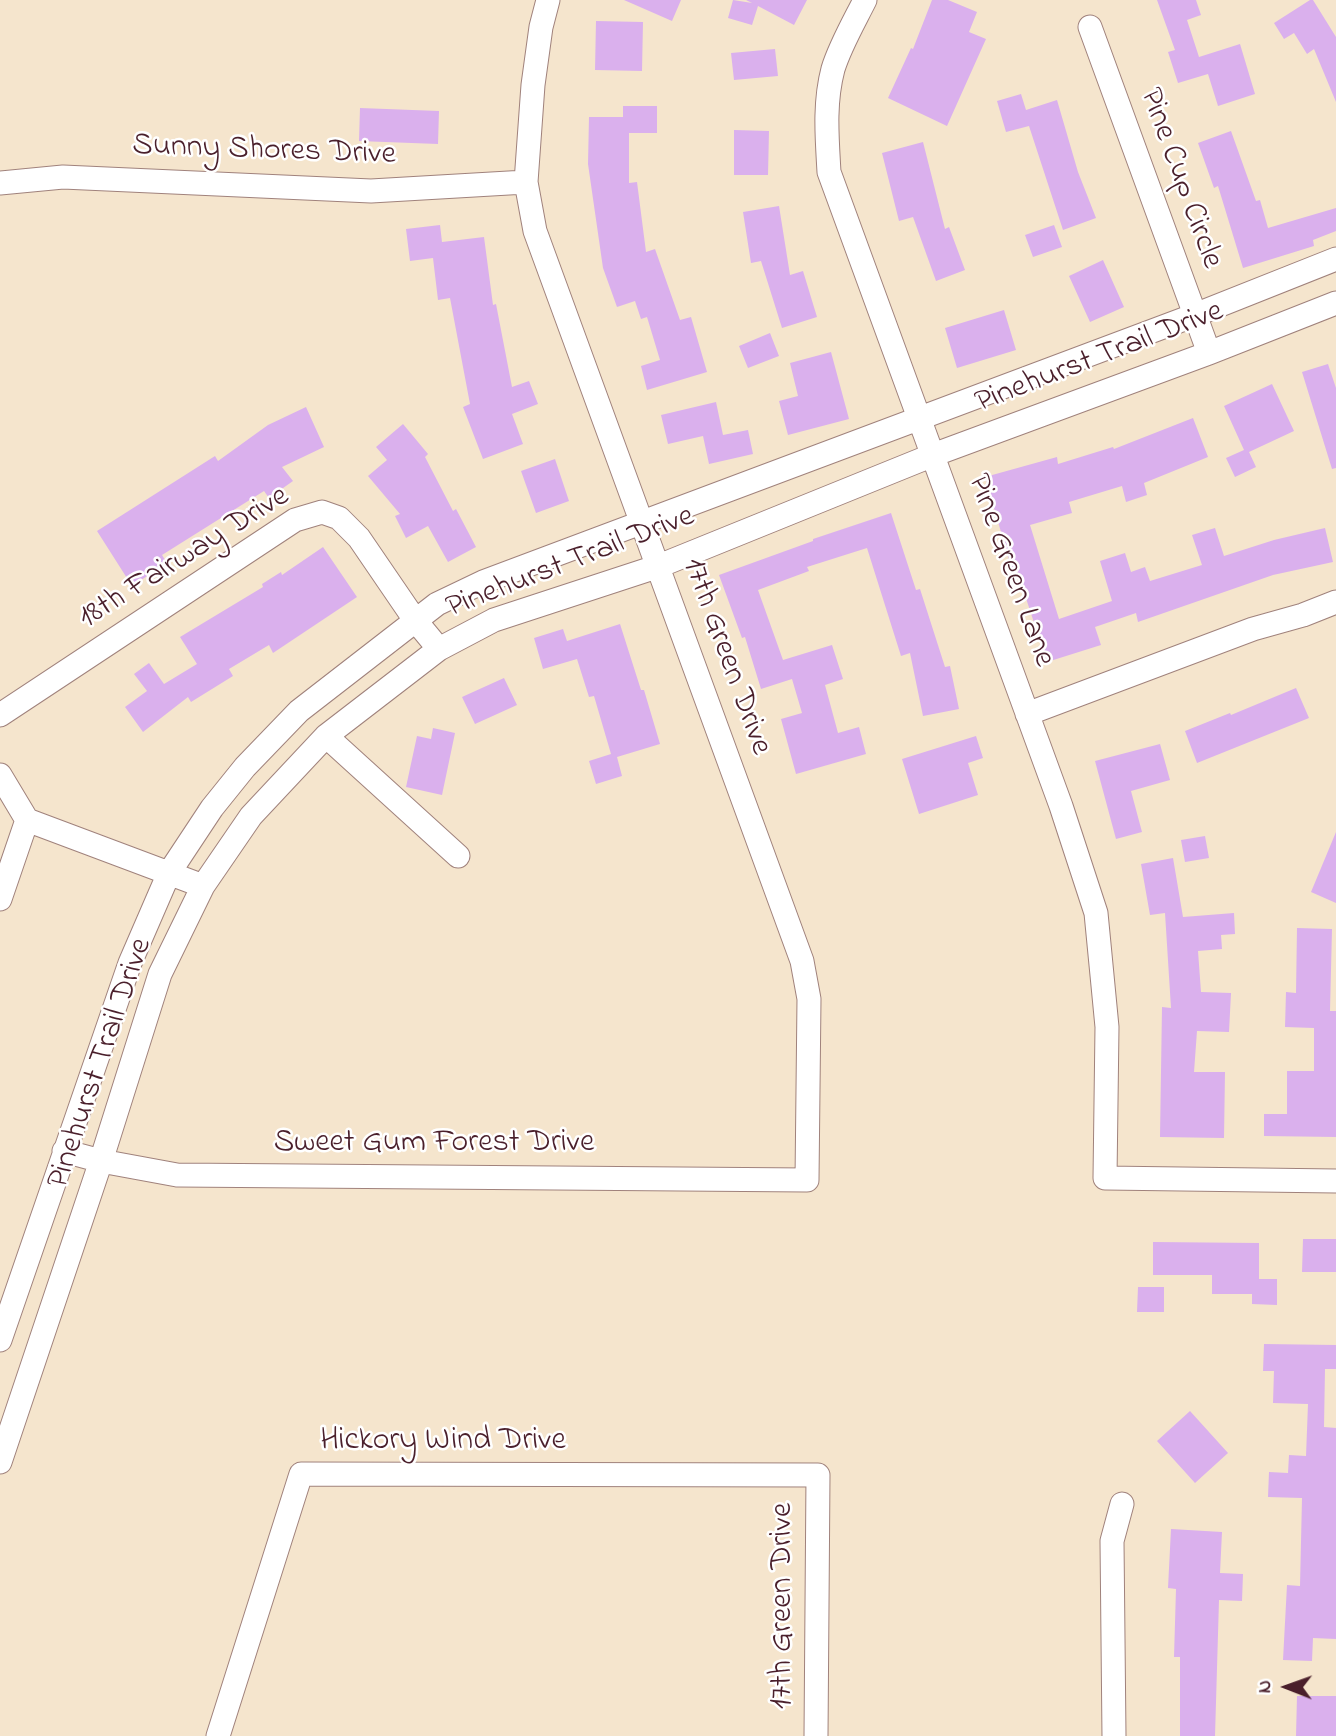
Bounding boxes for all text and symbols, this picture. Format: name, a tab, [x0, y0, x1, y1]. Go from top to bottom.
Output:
street label: Pine Cup Circle	[1129, 84, 1229, 274]
street label: Sunny Shores Drive	[131, 128, 397, 176]
street label: Pinehurst Trail Drive	[971, 294, 1229, 424]
street label: Pine Green Lane	[956, 469, 1062, 673]
street label: 18th Fairway Drive	[73, 479, 297, 639]
street label: Pinehurst Trail Drive	[442, 499, 700, 629]
street label: 17th Green Drive	[672, 553, 778, 761]
street label: Pinehurst Trail Drive	[41, 934, 163, 1194]
street label: Sweet Gum Forest Drive	[274, 1126, 594, 1164]
street label: Hickory Wind Drive	[320, 1424, 566, 1462]
street label: 17th Green Drive	[766, 1503, 804, 1709]
north arrow	[1252, 1652, 1322, 1722]
text: N	[1252, 1680, 1279, 1693]

